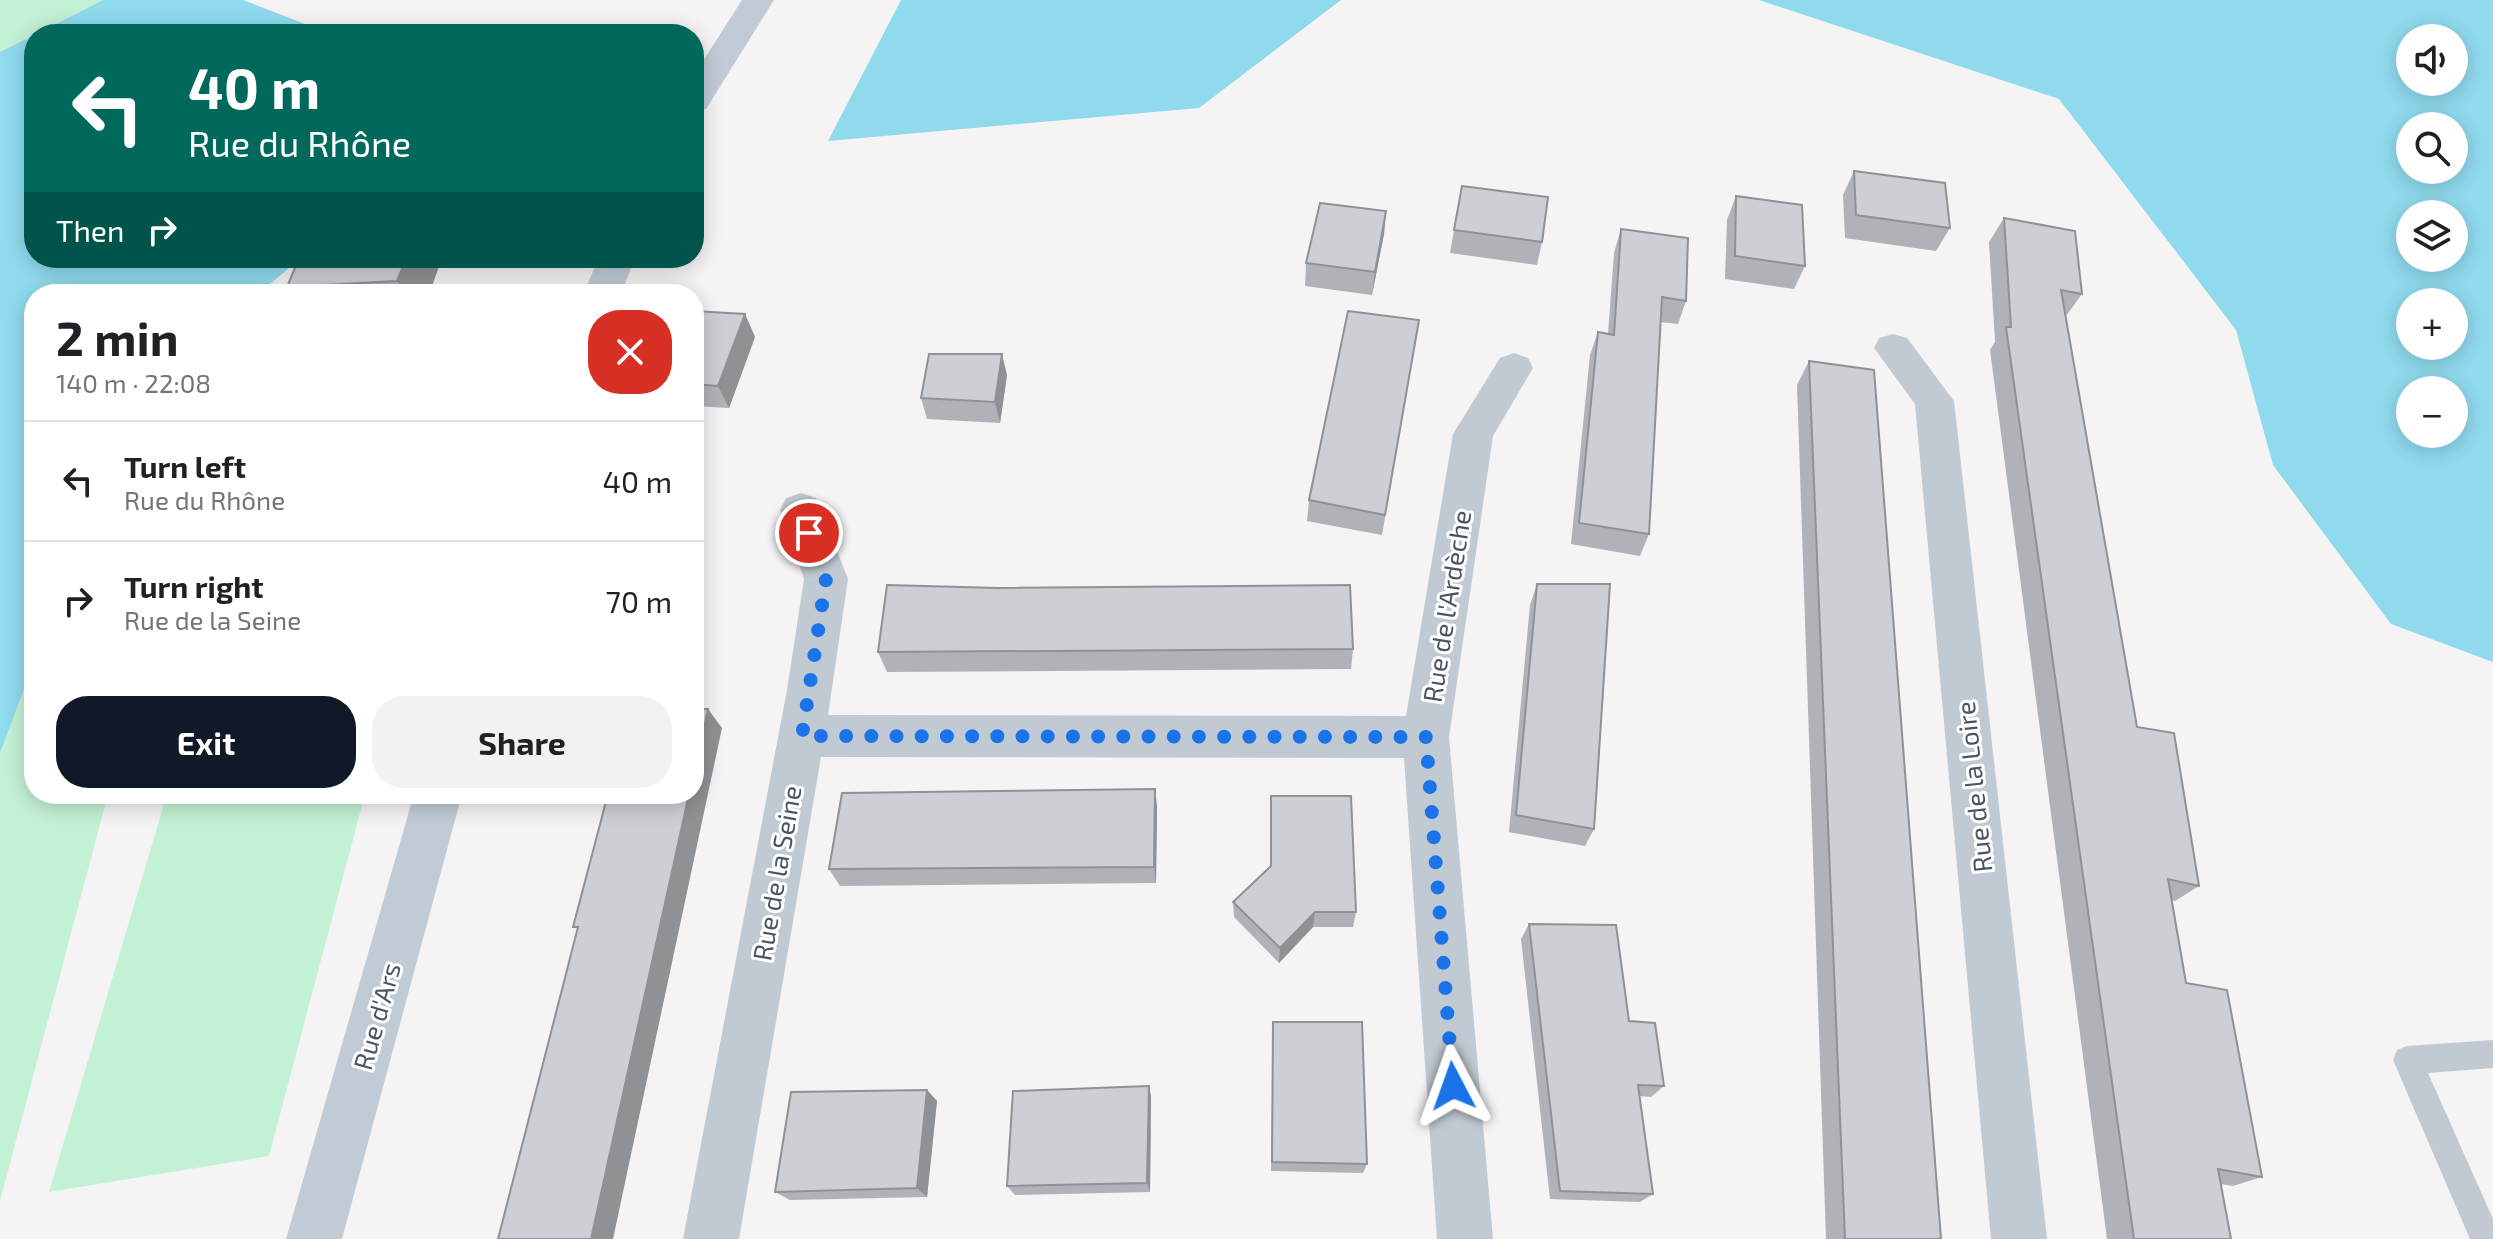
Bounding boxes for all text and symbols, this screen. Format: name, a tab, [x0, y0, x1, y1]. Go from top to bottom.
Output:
map controls	[2396, 24, 2468, 448]
button: sound	[2396, 24, 2468, 96]
text: 40 m	[188, 53, 320, 120]
icon: left	[56, 56, 160, 160]
button: search	[2396, 112, 2468, 184]
text: Rue du Rhône	[188, 121, 411, 164]
button: layers	[2396, 200, 2468, 272]
icon: right	[140, 208, 184, 252]
text: Then	[56, 212, 124, 248]
button: +	[2396, 288, 2468, 360]
text: 2 min	[56, 308, 179, 366]
button: close	[588, 310, 672, 394]
text: 140 m · 22:08	[56, 367, 211, 398]
button: −	[2396, 376, 2468, 448]
text: Turn left	[124, 448, 246, 484]
icon: left	[56, 459, 100, 503]
text: 40 m	[602, 463, 672, 499]
text: Rue du Rhône	[124, 484, 285, 515]
pin	[775, 499, 843, 567]
street label: Rue de l'Ardèche	[1416, 508, 1476, 704]
icon: arrive	[787, 511, 831, 555]
text: Turn right	[124, 568, 264, 604]
icon: right	[56, 579, 100, 623]
text: 70 m	[606, 583, 672, 619]
text: Rue de la Seine	[124, 604, 301, 635]
button: Exit	[56, 696, 356, 788]
button: Share	[372, 696, 672, 788]
street label: Rue de la Loire	[1949, 700, 1997, 874]
street label: Rue de la Seine	[745, 783, 807, 963]
street label: Rue d'Ars	[346, 959, 406, 1073]
position arrow	[1411, 1044, 1495, 1128]

